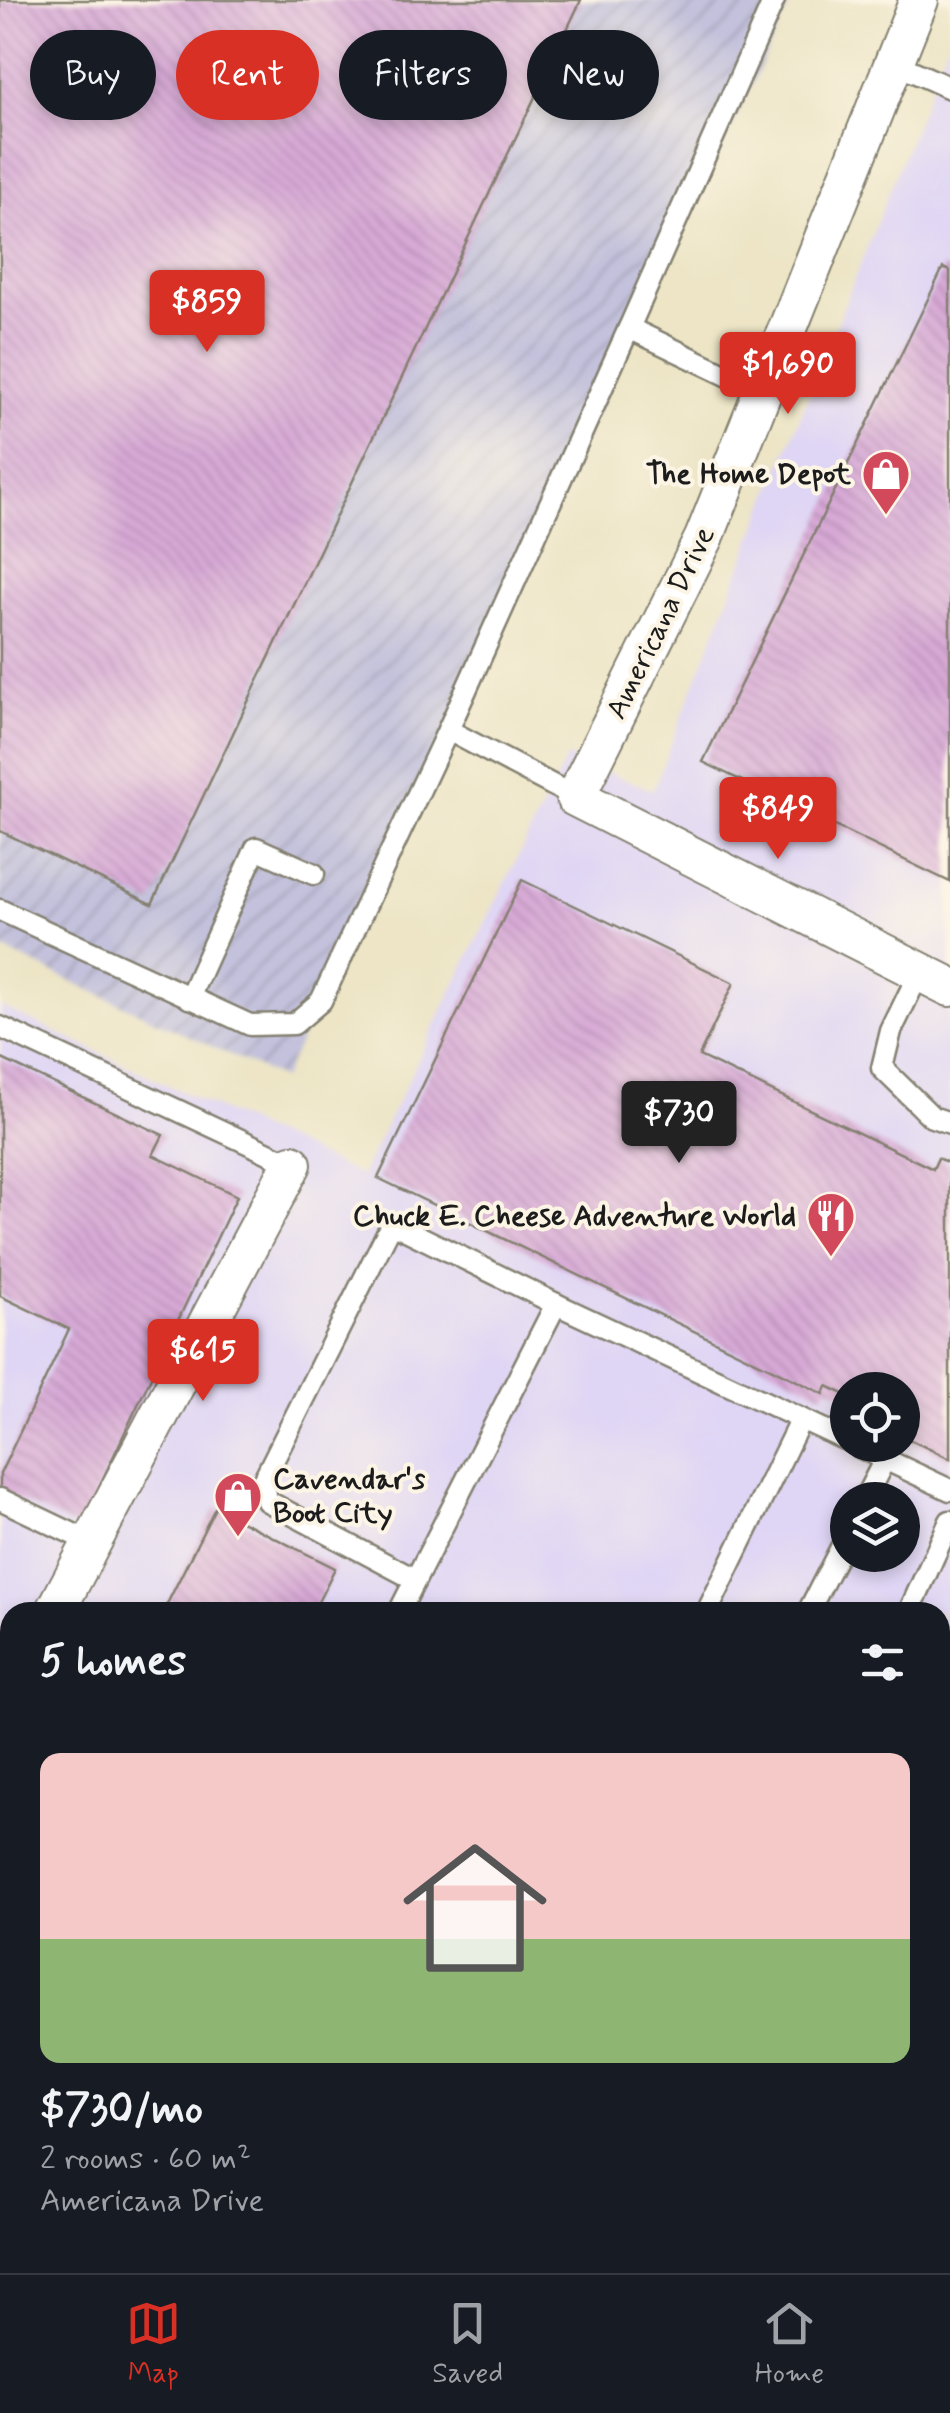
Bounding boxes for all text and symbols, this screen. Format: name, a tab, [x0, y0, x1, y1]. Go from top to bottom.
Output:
chip: Buy	[30, 30, 156, 120]
chip: Rent	[176, 30, 319, 120]
chip: Filters	[339, 30, 507, 120]
chip: New	[527, 30, 659, 120]
pin: $859	[148, 270, 266, 355]
text: $859	[172, 281, 242, 323]
pin: $1,690	[707, 332, 869, 417]
text: $1,690	[742, 343, 834, 385]
shop icon: The Home Depot	[860, 448, 912, 516]
place label: The Home Depot	[646, 455, 851, 494]
street label: Americana Drive	[597, 520, 725, 726]
pin: $849	[719, 777, 837, 862]
text: $849	[741, 788, 815, 830]
pin: $730	[620, 1081, 738, 1166]
text: $730	[643, 1092, 715, 1134]
restaurant icon: Chuck E. Cheese Adventure World	[805, 1190, 857, 1258]
place label: Chuck E. Cheese Adventure World	[353, 1197, 796, 1236]
pin: $615	[144, 1319, 262, 1404]
text: $615	[170, 1330, 236, 1372]
map controls	[830, 1372, 920, 1572]
button: locate	[830, 1372, 920, 1462]
place label: Cavendar's Boot City	[273, 1460, 426, 1533]
shop icon: Cavendar's Boot City	[212, 1470, 264, 1538]
button: layers	[830, 1482, 920, 1572]
text: 5 homes	[40, 1635, 186, 1690]
icon: filters	[855, 1635, 910, 1690]
icon: home	[385, 1818, 565, 1998]
text: $730/mo	[40, 2083, 203, 2138]
text: 2 rooms · 60 m²	[40, 2138, 251, 2180]
text: Americana Drive	[40, 2180, 264, 2222]
tab: Map	[126, 2296, 181, 2393]
tab: Saved	[432, 2296, 503, 2393]
tab: Home	[755, 2296, 824, 2393]

